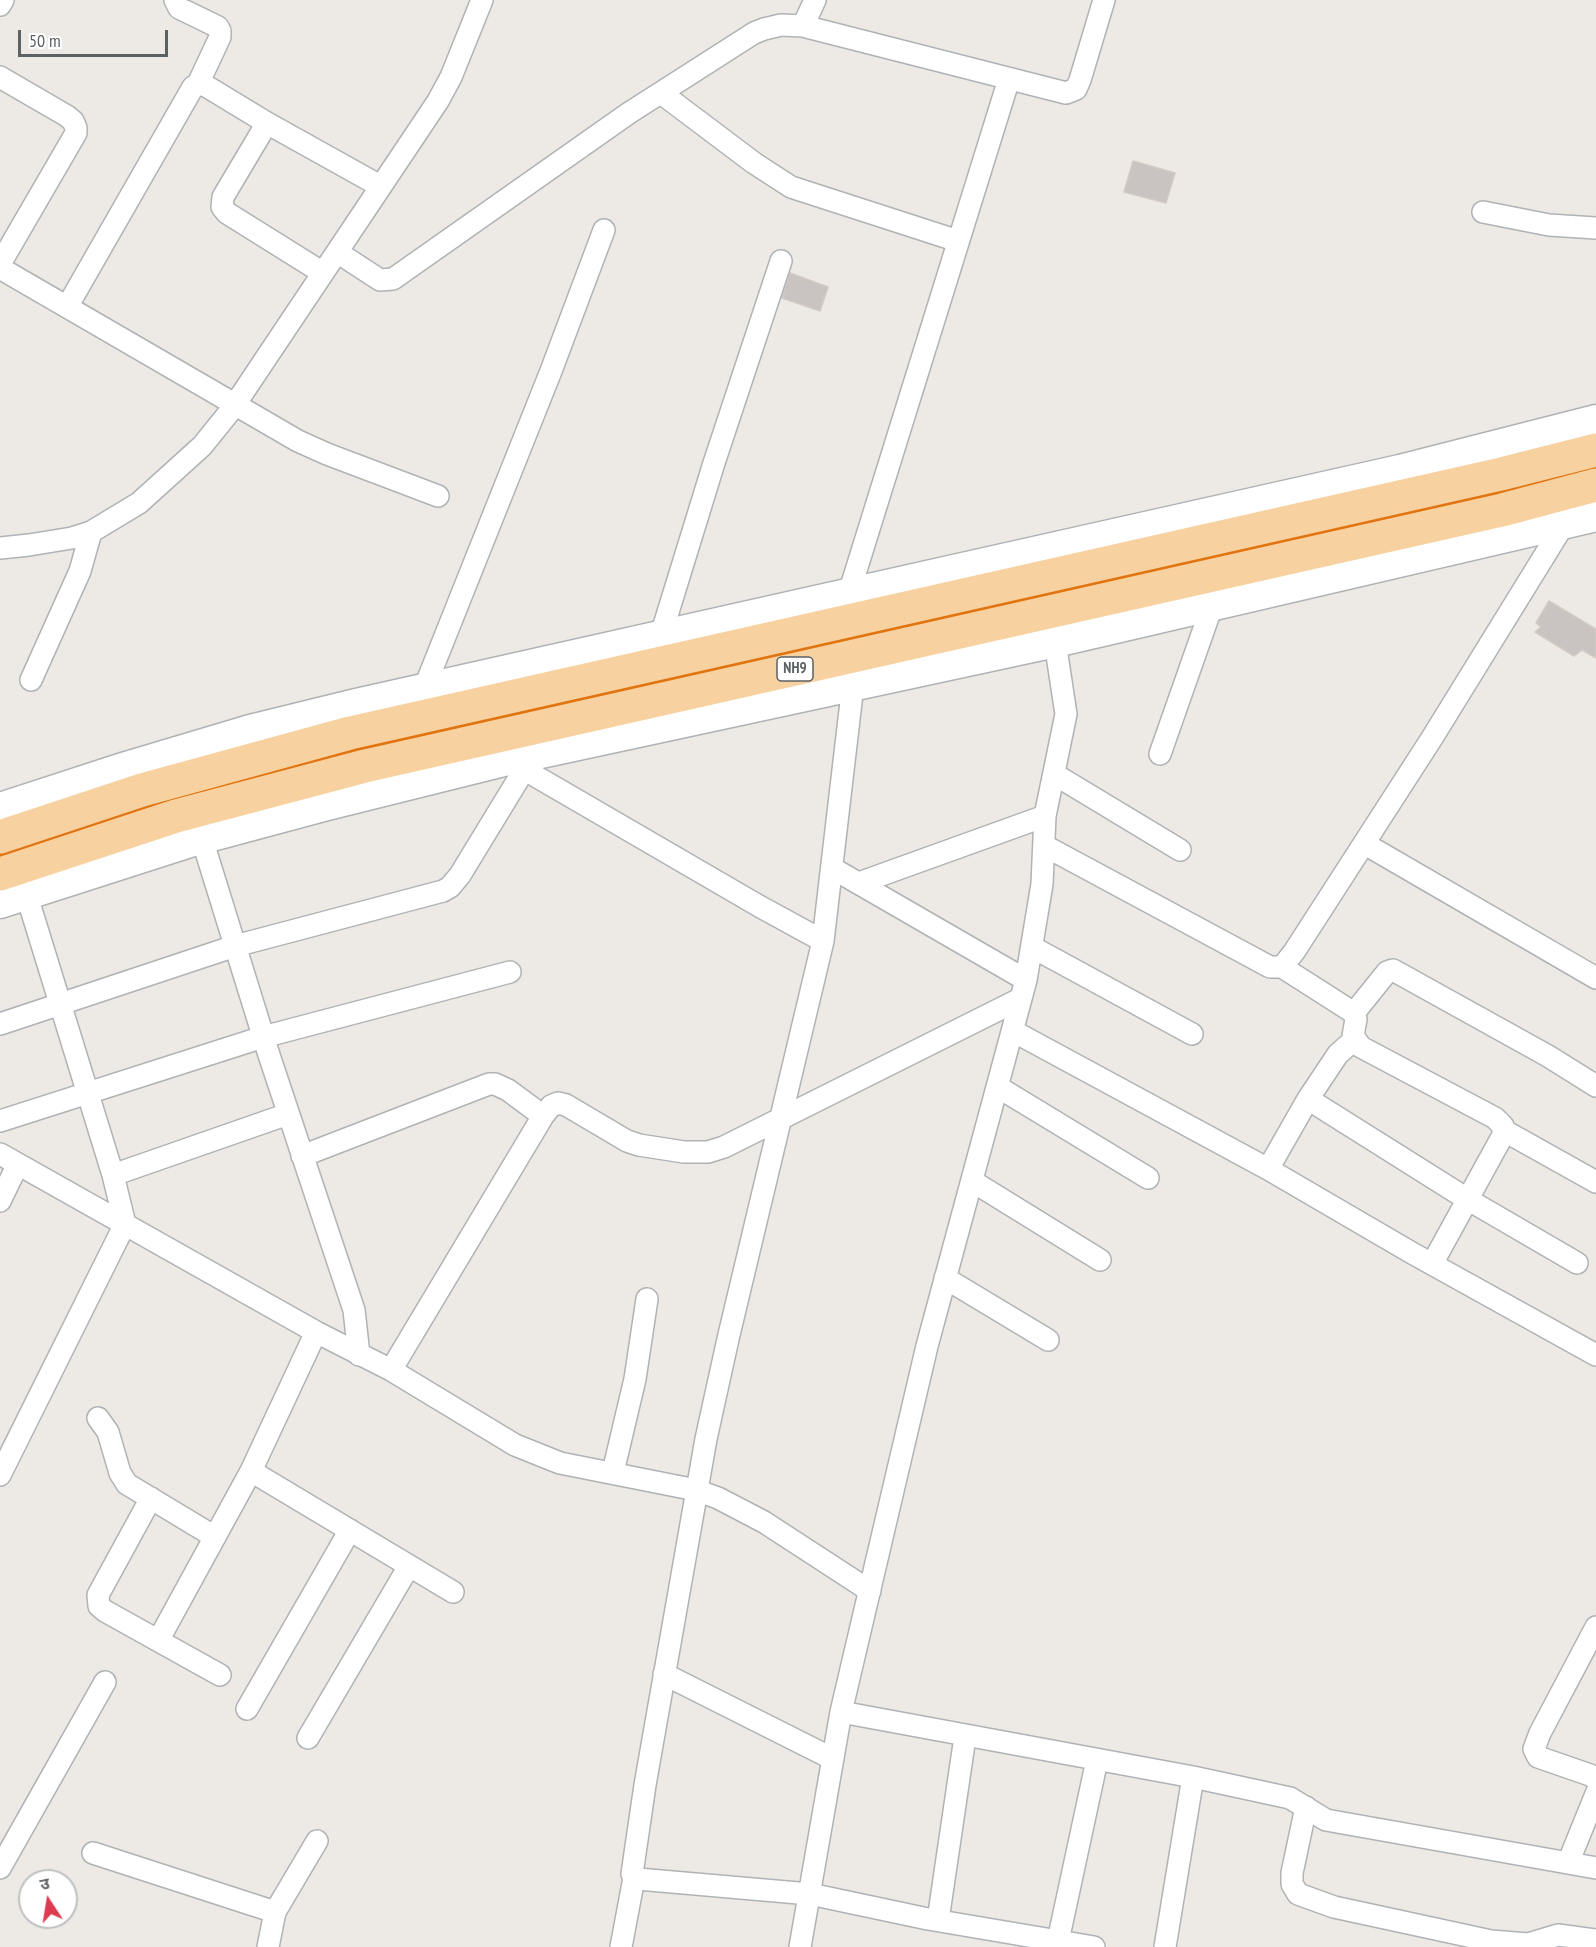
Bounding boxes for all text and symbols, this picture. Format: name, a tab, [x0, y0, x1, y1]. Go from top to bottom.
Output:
scale bar	[21, 18, 171, 56]
text: 50 m	[29, 29, 61, 52]
road number: NH9	[777, 657, 813, 681]
north arrow	[18, 1869, 78, 1929]
text: उ	[38, 1873, 51, 1894]

